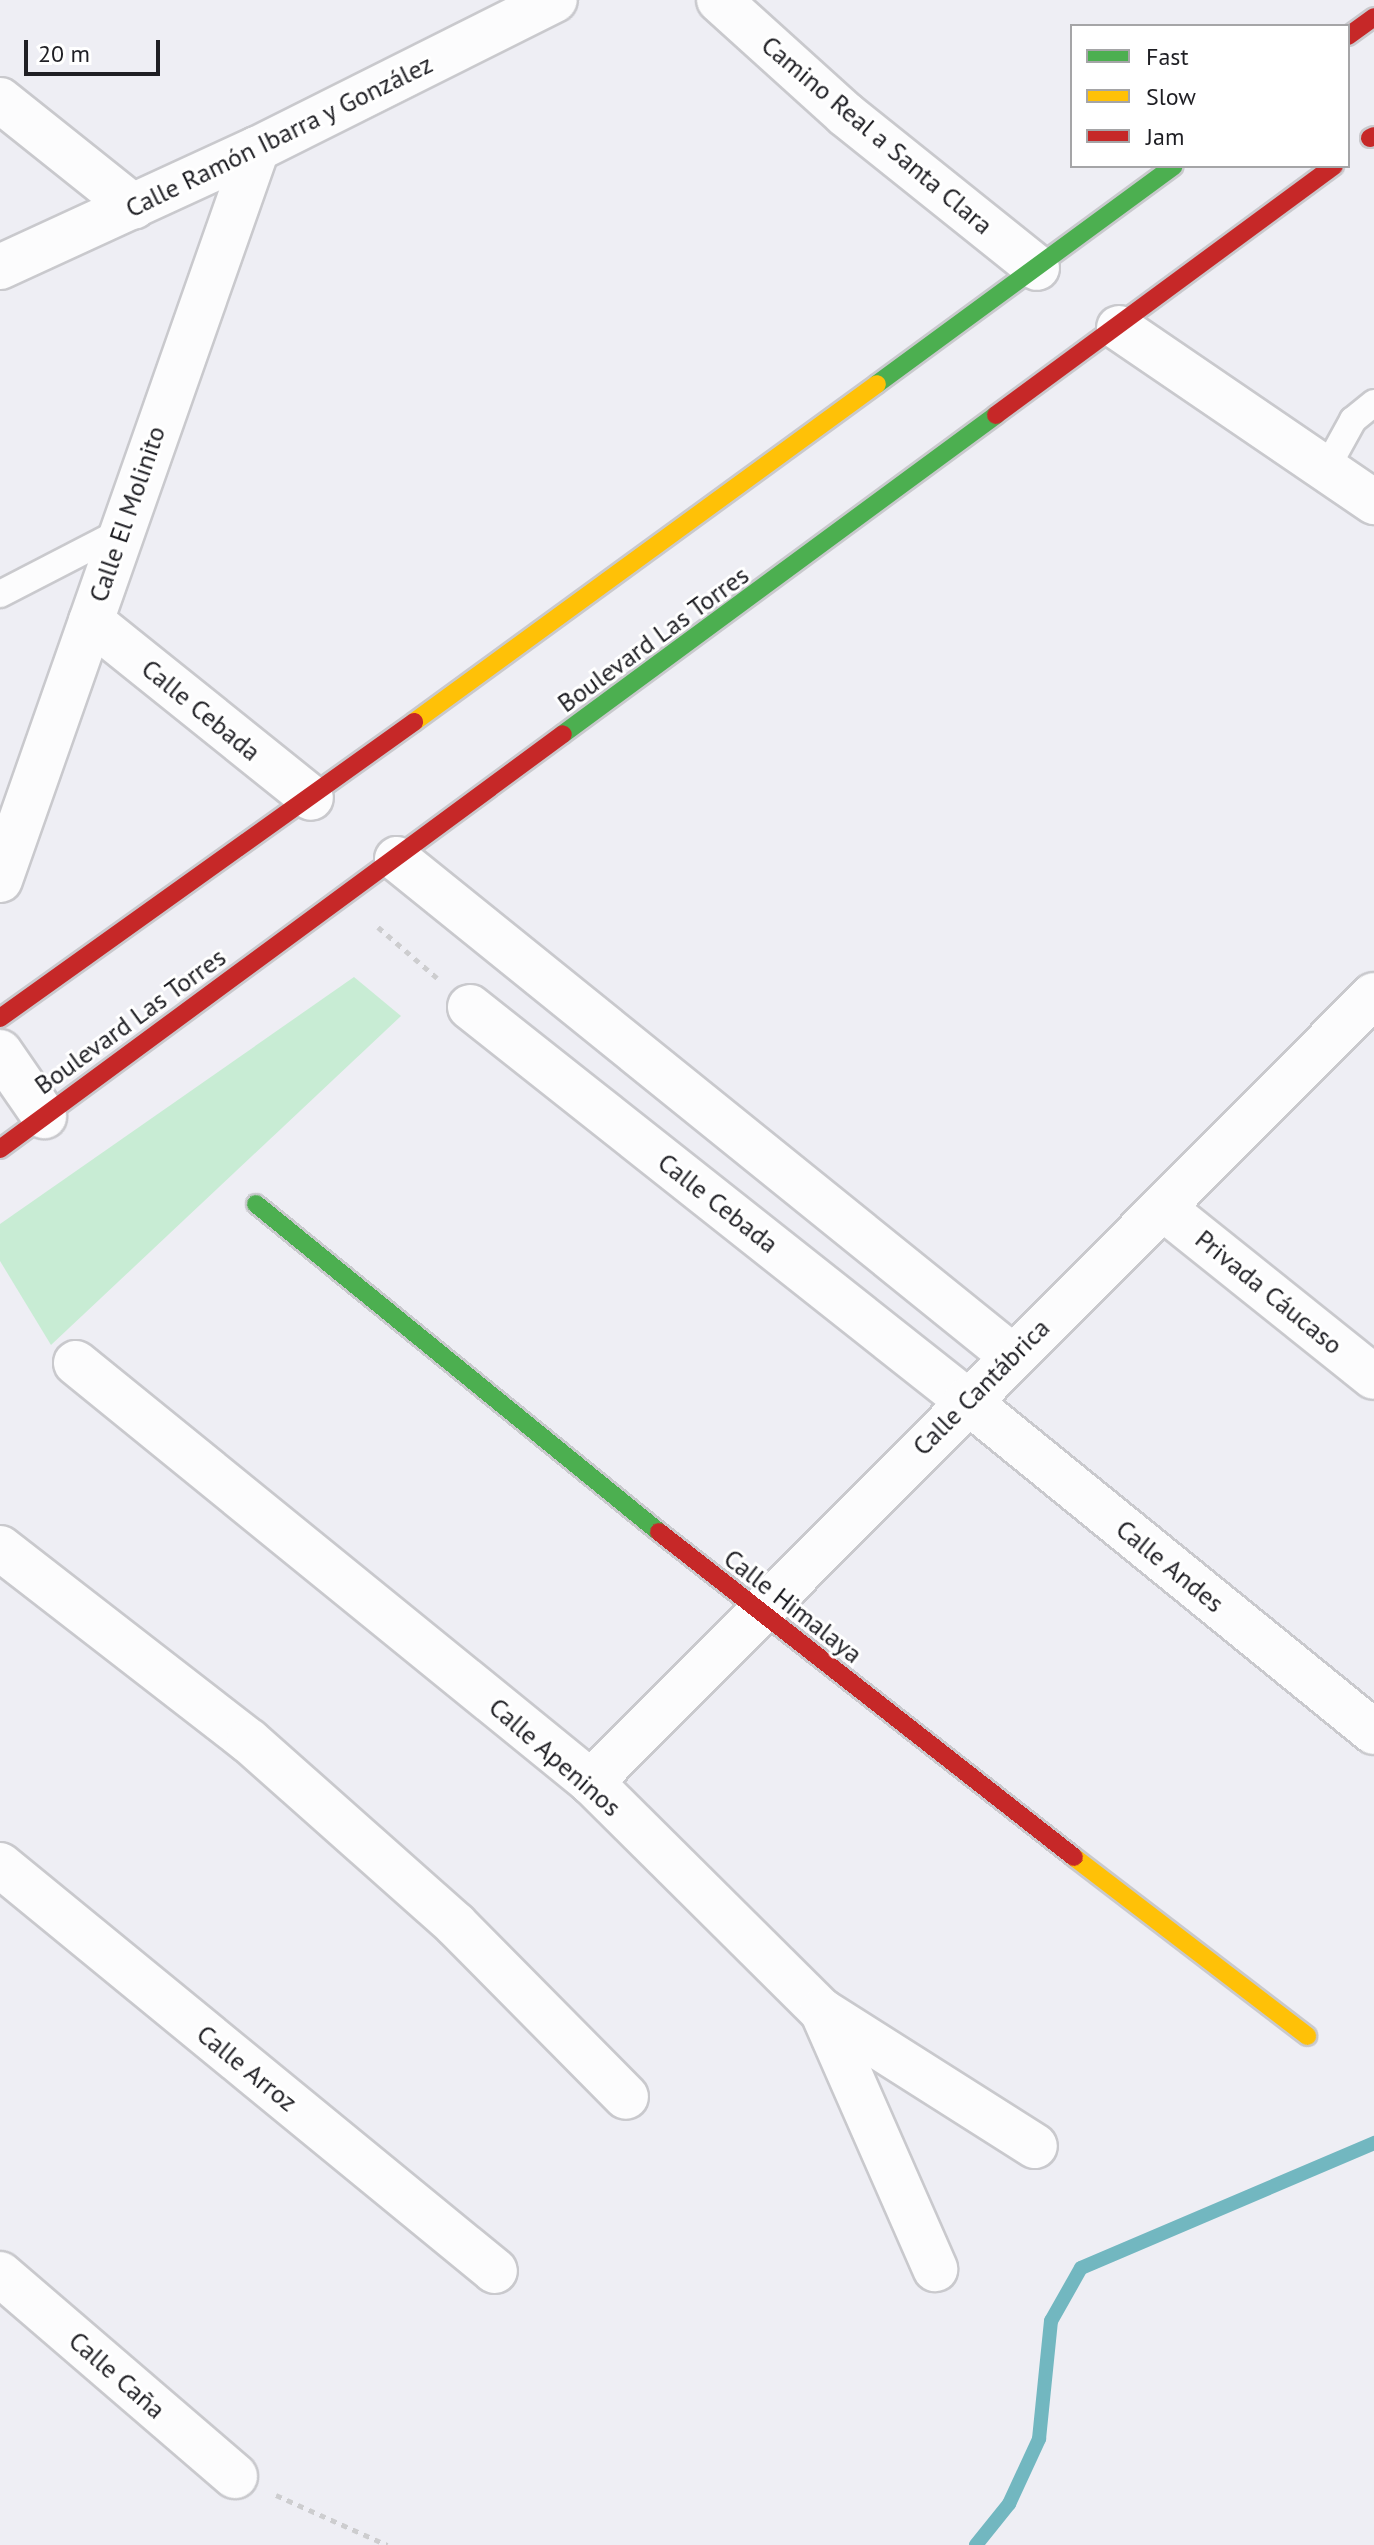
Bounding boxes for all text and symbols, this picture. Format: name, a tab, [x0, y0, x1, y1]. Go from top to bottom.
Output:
scale bar	[28, 24, 164, 74]
legend	[1070, 24, 1350, 168]
street label: Camino Real a Santa Clara	[755, 29, 999, 241]
text: 20 m	[38, 38, 90, 69]
text: Fast	[1146, 41, 1189, 72]
street label: Calle Ramón Ibarra y González	[120, 48, 438, 224]
text: Slow	[1146, 81, 1196, 112]
text: Jam	[1146, 121, 1184, 152]
street label: Calle El Molinito	[82, 422, 172, 606]
street label: Boulevard Las Torres	[551, 559, 755, 719]
street label: Calle Cebada	[135, 653, 267, 767]
street label: Boulevard Las Torres	[28, 941, 232, 1101]
street label: Calle Cebada	[652, 1147, 784, 1259]
street label: Privada Cáucaso	[1189, 1223, 1349, 1361]
street label: Calle Cantábrica	[906, 1312, 1056, 1462]
street label: Calle Andes	[1110, 1513, 1230, 1619]
street label: Calle Himalaya	[718, 1542, 868, 1670]
street label: Calle Apeninos	[482, 1691, 628, 1823]
street label: Calle Arroz	[190, 2018, 304, 2118]
street label: Calle Caña	[63, 2325, 171, 2425]

